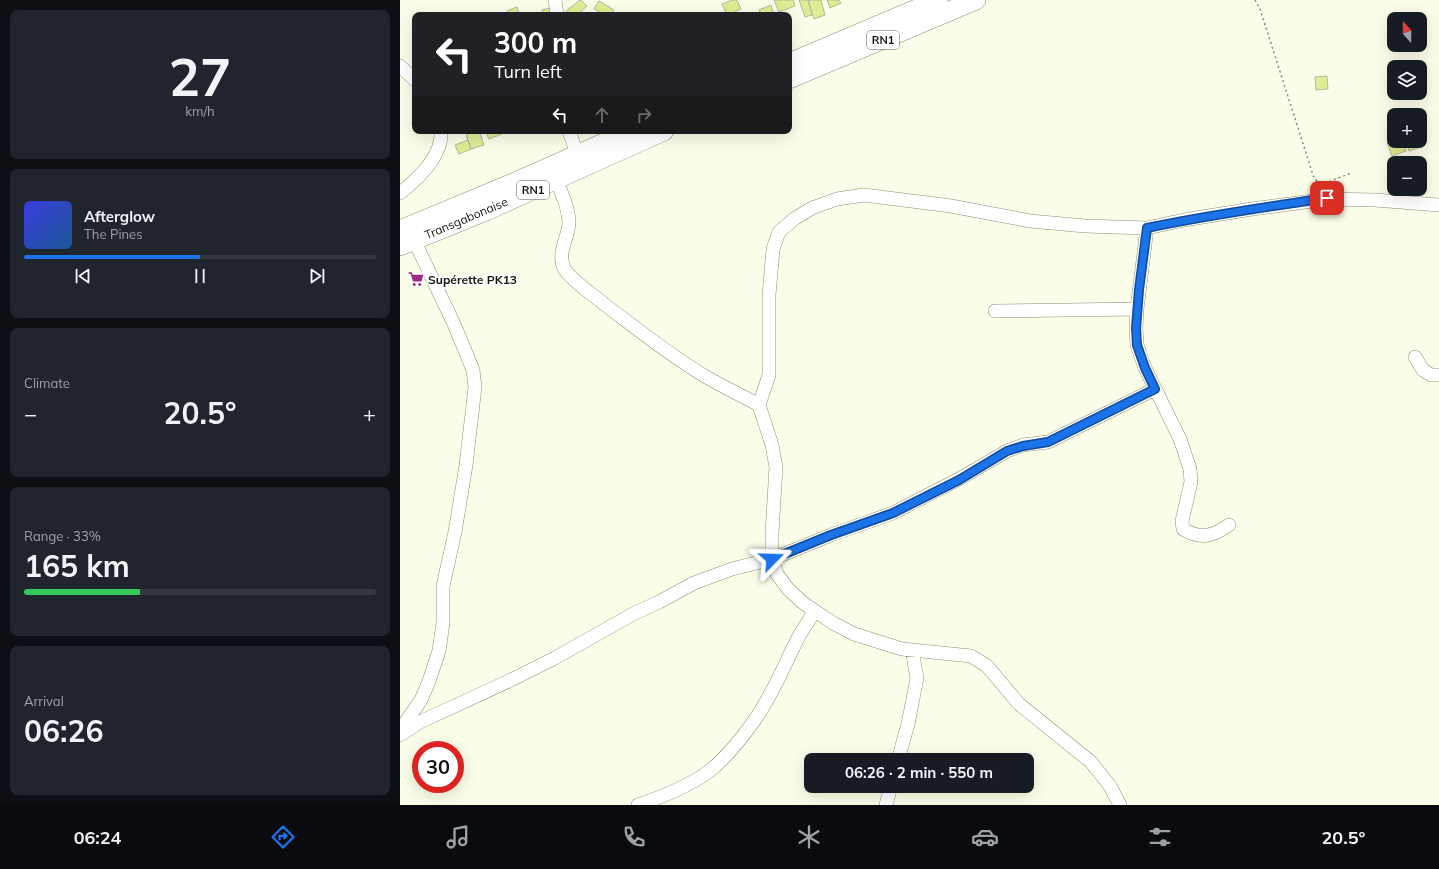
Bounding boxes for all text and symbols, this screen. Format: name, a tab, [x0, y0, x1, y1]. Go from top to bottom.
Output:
north arrow	[1387, 12, 1427, 52]
map controls	[1387, 12, 1427, 196]
text: 300 m	[494, 25, 577, 60]
icon: left	[428, 28, 480, 80]
road number: RN1	[867, 31, 899, 49]
text: 27	[169, 44, 231, 109]
text: Turn left	[494, 60, 562, 83]
button: layers	[1387, 60, 1427, 100]
text: km/h	[185, 103, 215, 119]
icon: left	[549, 104, 571, 126]
icon: ahead	[591, 104, 613, 126]
icon: right	[633, 104, 655, 126]
button: +	[1387, 108, 1427, 148]
button: −	[1387, 156, 1427, 196]
road number: RN1	[517, 181, 549, 199]
pin	[1310, 181, 1344, 215]
icon: arrive	[1316, 187, 1338, 209]
street label: Transgabonaise	[422, 194, 510, 242]
text: Afterglow	[84, 207, 155, 226]
text: The Pines	[84, 226, 143, 242]
icon: previous	[72, 265, 94, 287]
icon: pause	[189, 265, 211, 287]
icon: next	[306, 265, 328, 287]
supermarket icon: Supérette PK13	[407, 270, 425, 288]
place label: Supérette PK13	[428, 272, 517, 287]
text: Climate	[24, 375, 70, 391]
text: 20.5°	[164, 394, 236, 432]
text: −	[24, 400, 37, 428]
text: +	[363, 400, 376, 428]
text: Range · 33%	[24, 528, 101, 544]
position arrow	[751, 538, 793, 580]
text: 165 km	[24, 547, 130, 585]
text: Arrival	[24, 693, 64, 709]
text: 06:26	[24, 712, 103, 750]
speed limit sign: 30	[412, 741, 464, 793]
text: 06:26 · 2 min · 550 m	[845, 763, 993, 782]
icon: directions	[269, 823, 297, 851]
icon: music	[444, 823, 472, 851]
icon: phone	[620, 823, 648, 851]
icon: climate	[795, 823, 823, 851]
icon: car	[971, 823, 999, 851]
icon: filters	[1146, 823, 1174, 851]
text: 06:24	[74, 826, 121, 849]
text: 20.5°	[1322, 826, 1365, 849]

